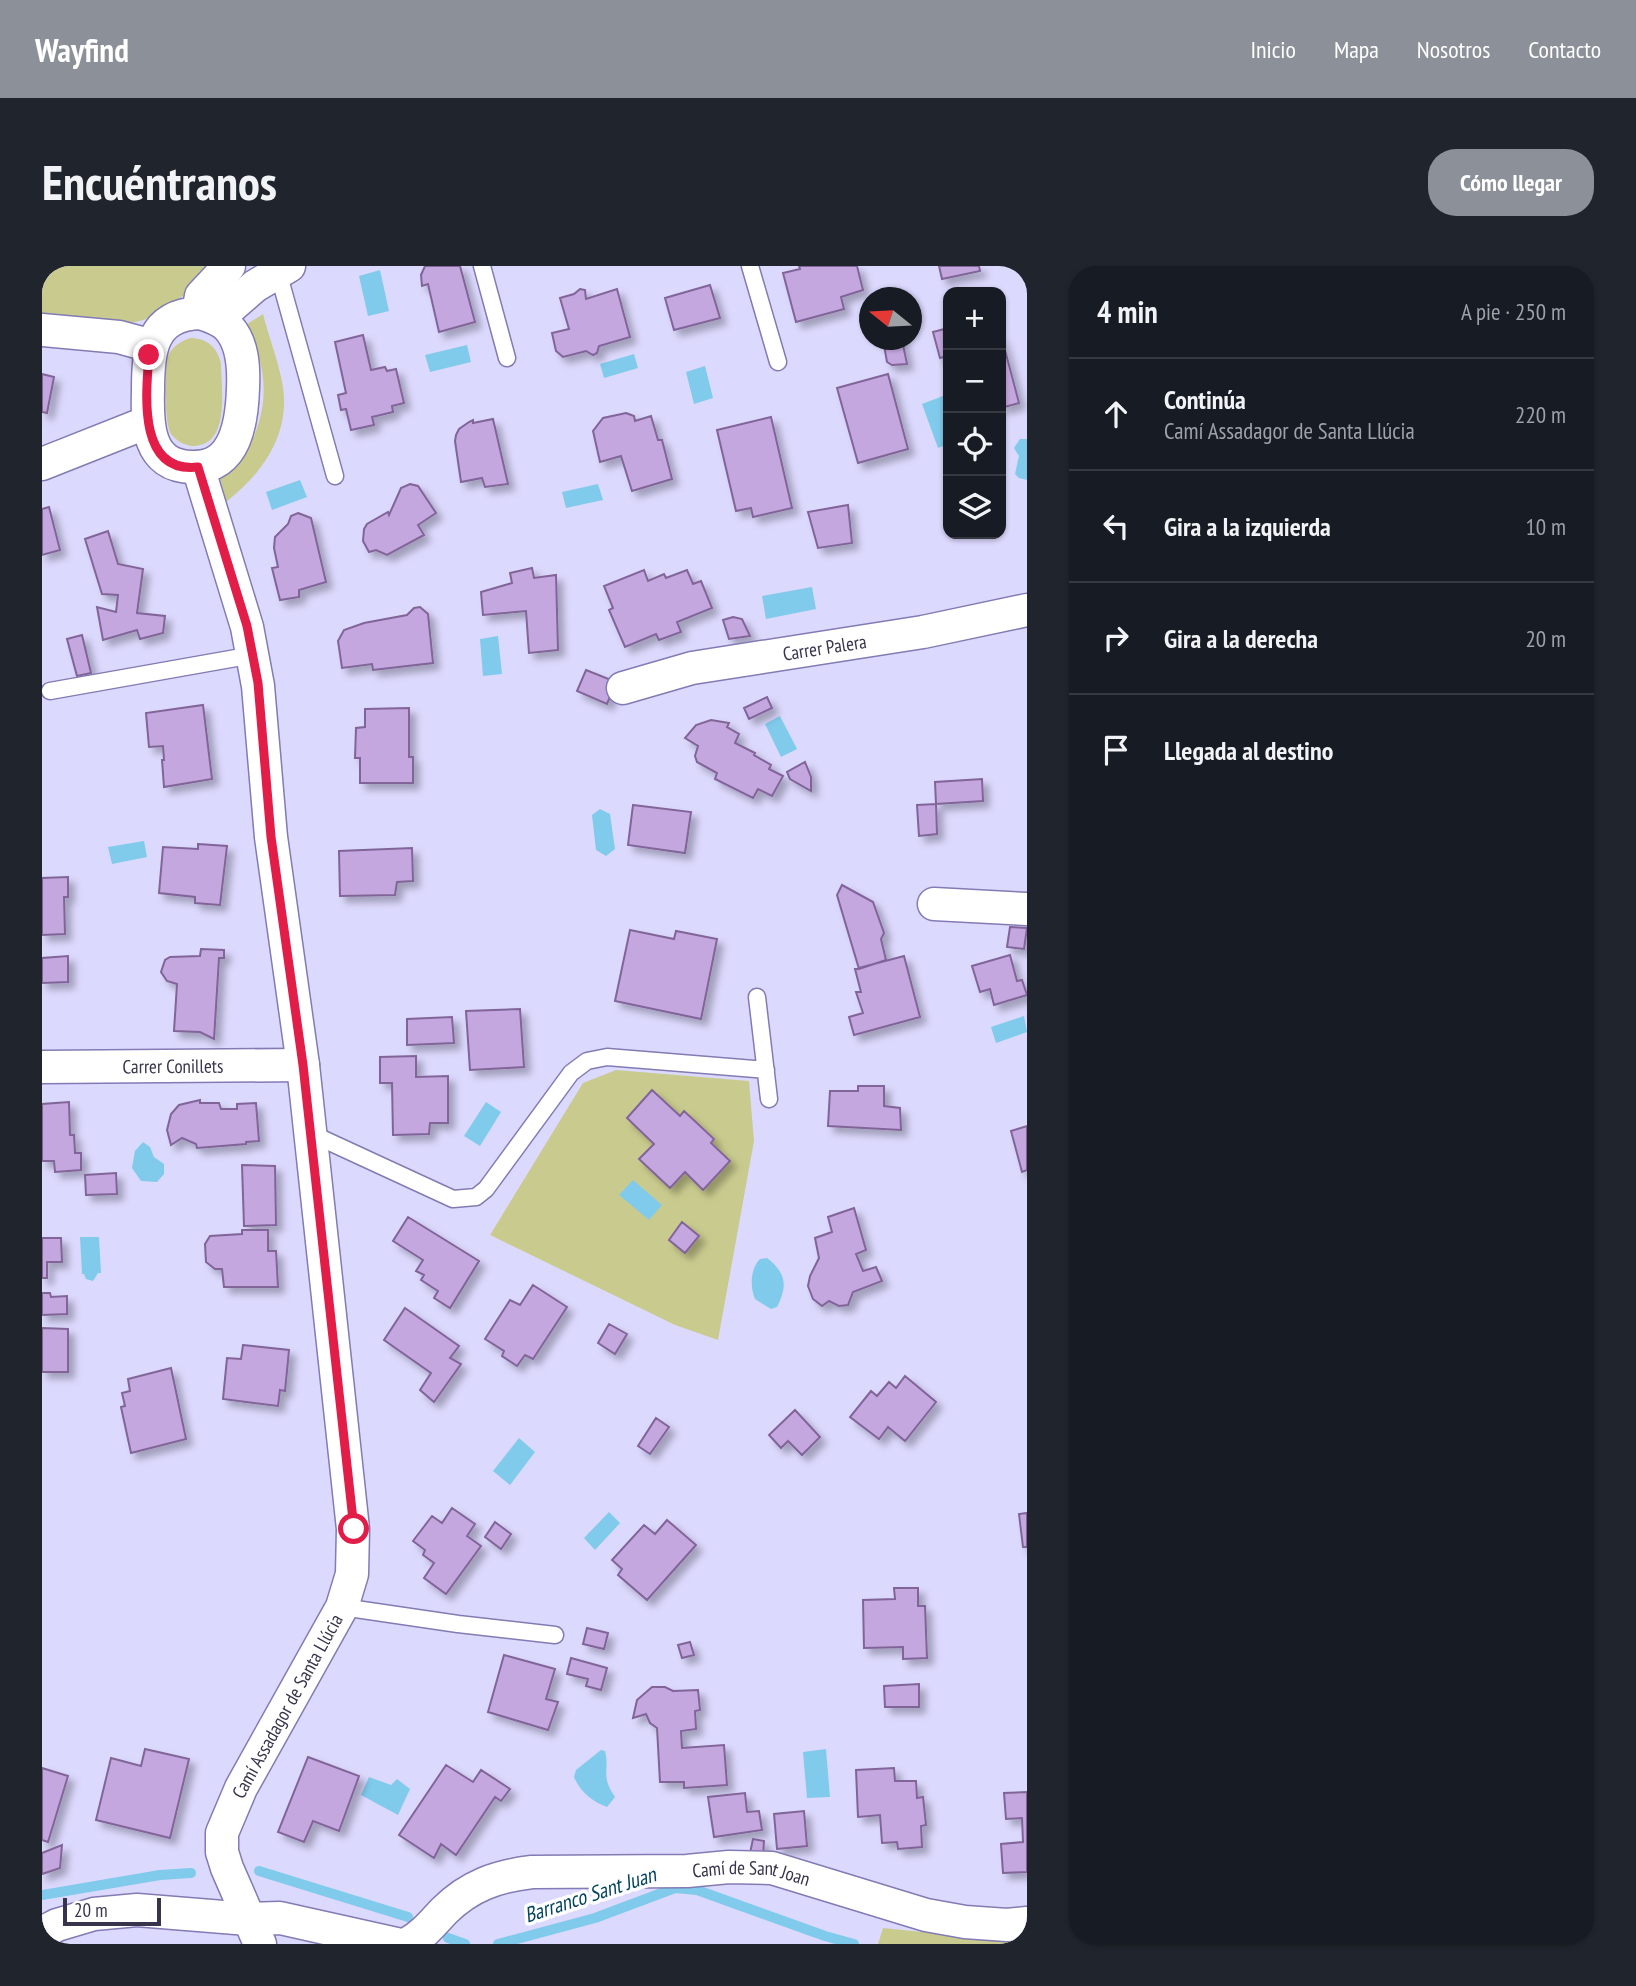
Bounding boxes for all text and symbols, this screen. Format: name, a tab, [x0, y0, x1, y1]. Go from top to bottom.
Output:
text: Wayfind	[35, 28, 129, 71]
text: Inicio	[1250, 34, 1296, 65]
text: Mapa	[1334, 34, 1379, 65]
text: Nosotros	[1417, 34, 1490, 65]
text: Contacto	[1528, 34, 1601, 65]
button: Cómo llegar	[1428, 149, 1594, 216]
text: Encuéntranos	[42, 150, 277, 214]
north arrow	[859, 287, 922, 350]
map controls	[943, 287, 1006, 539]
button: +	[943, 287, 1006, 350]
text: 4 min	[1097, 292, 1158, 331]
text: A pie · 250 m	[1461, 297, 1566, 326]
route end	[133, 339, 164, 370]
button: −	[943, 350, 1006, 413]
text: Continúa	[1164, 383, 1246, 416]
icon: ahead	[1097, 395, 1135, 433]
text: 220 m	[1515, 400, 1566, 429]
button: locate	[943, 413, 1006, 476]
text: Camí Assadagor de Santa Llúcia	[1164, 416, 1415, 445]
button: layers	[943, 476, 1006, 539]
icon: left	[1097, 507, 1135, 545]
text: Gira a la izquierda	[1164, 510, 1331, 543]
text: 10 m	[1525, 512, 1566, 541]
icon: right	[1097, 619, 1135, 657]
text: Gira a la derecha	[1164, 622, 1318, 655]
text: 20 m	[1525, 624, 1566, 653]
street label: Carrer Palera	[781, 629, 868, 666]
icon: arrive	[1097, 731, 1135, 769]
text: Llegada al destino	[1164, 734, 1333, 767]
street label: Carrer Conillets	[122, 1054, 224, 1078]
route start	[338, 1513, 369, 1544]
street label: Camí Assadagor de Santa Llúcia	[226, 1610, 348, 1802]
street label: Camí de Sant Joan	[691, 1855, 813, 1891]
water label: Barranco Sant Juan	[521, 1860, 661, 1928]
scale bar	[63, 1895, 161, 1927]
text: 20 m	[74, 1898, 108, 1922]

